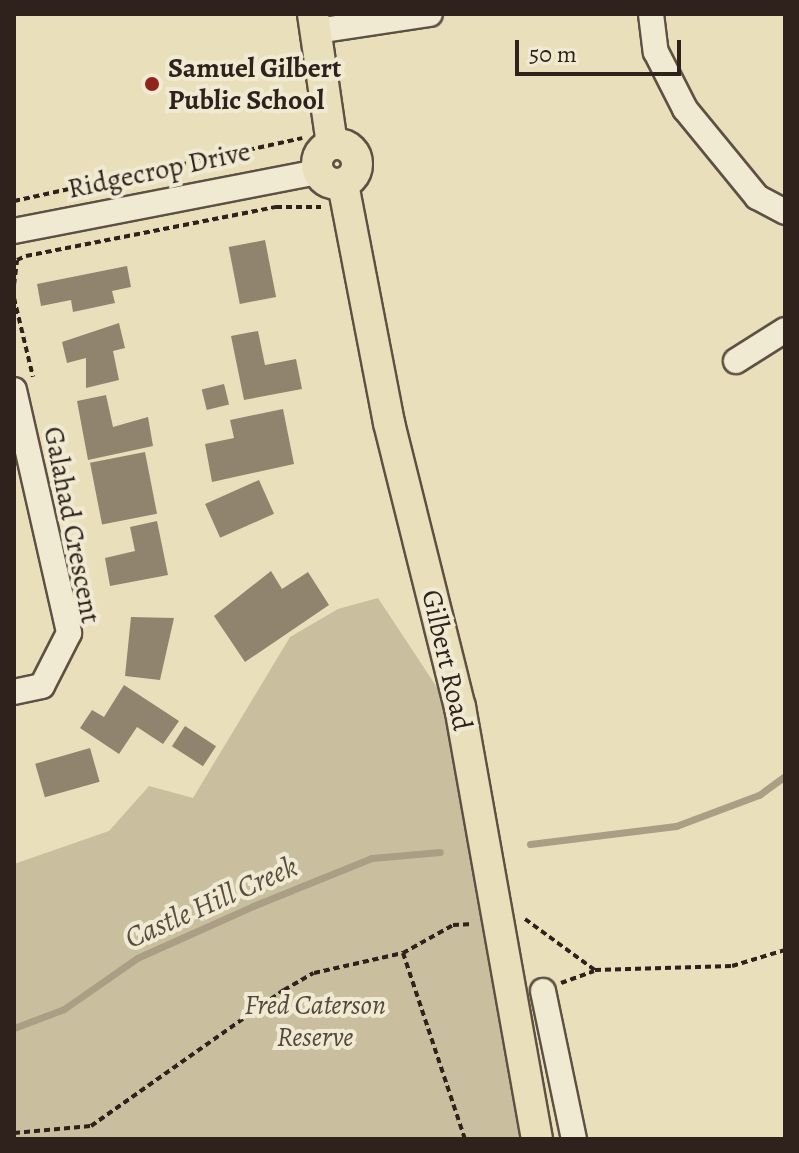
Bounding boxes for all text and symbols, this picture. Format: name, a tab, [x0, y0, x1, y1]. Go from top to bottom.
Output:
scale bar	[519, 24, 685, 74]
text: 50 m	[529, 38, 577, 70]
place label: Samuel Gilbert Public School	[168, 51, 341, 117]
marker: Samuel Gilbert Public School	[143, 75, 161, 93]
street label: Ridgecrop Drive	[65, 134, 253, 206]
street label: Galahad Crescent	[36, 424, 108, 626]
street label: Gilbert Road	[414, 586, 480, 734]
water label: Castle Hill Creek	[119, 848, 303, 956]
park label: Fred Caterson Reserve	[244, 988, 386, 1054]

